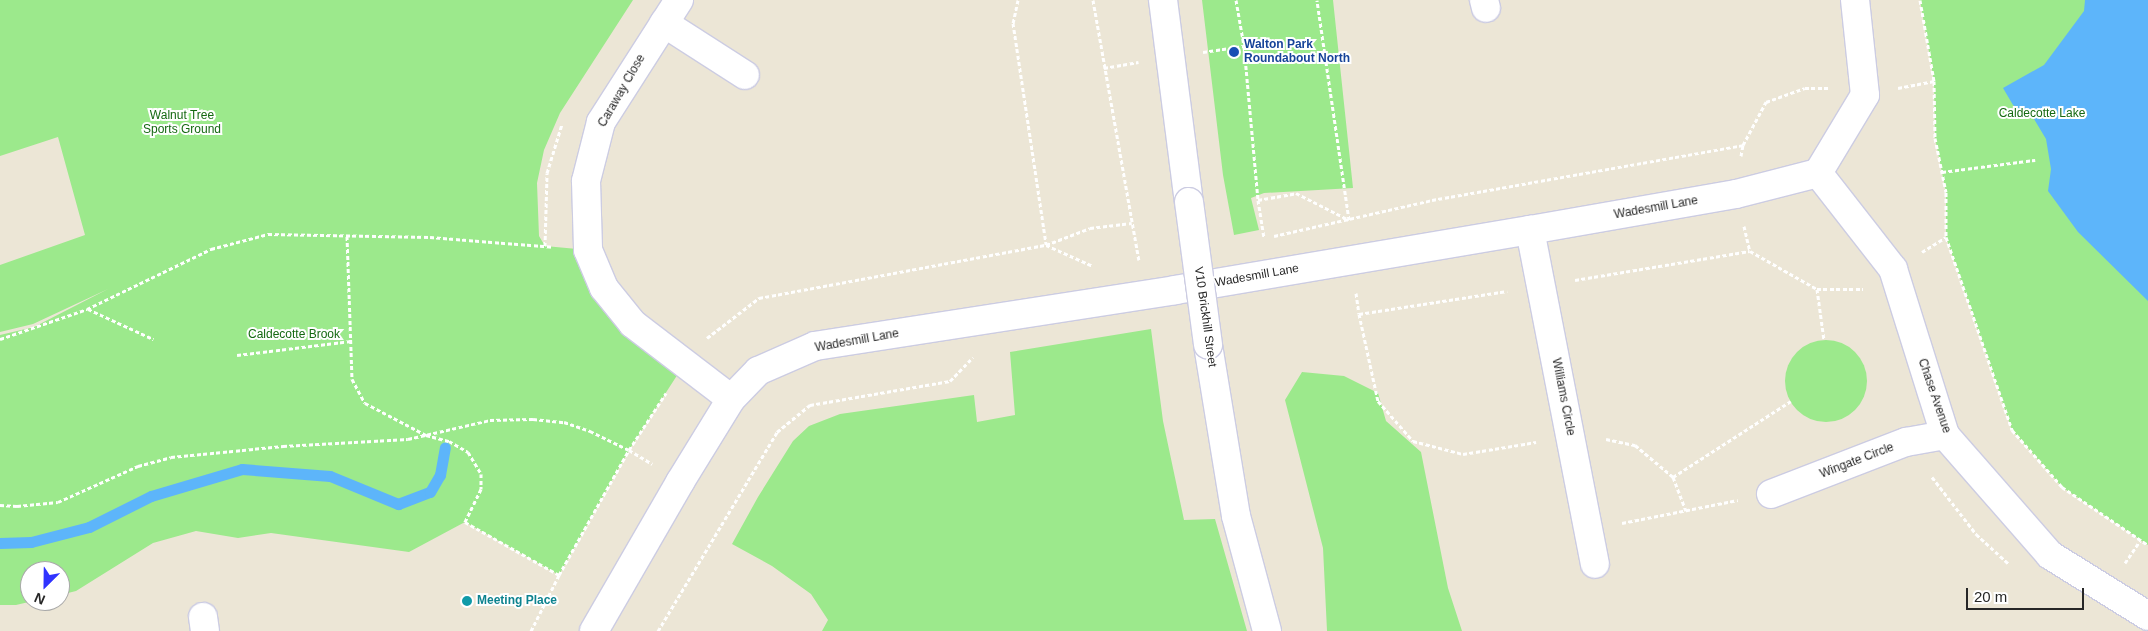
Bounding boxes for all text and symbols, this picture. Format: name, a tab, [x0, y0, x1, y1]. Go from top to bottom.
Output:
place label: Walton Park Roundabout North	[1244, 38, 1350, 66]
marker: Walton Park Roundabout North	[1228, 46, 1240, 58]
street label: Caraway Close	[595, 52, 649, 130]
park label: Caldecotte Lake	[1999, 107, 2085, 121]
park label: Walnut Tree Sports Ground	[143, 109, 221, 137]
street label: Wadesmill Lane	[1613, 194, 1699, 222]
street label: Wadesmill Lane	[1214, 262, 1300, 290]
street label: V10 Brickhill Street	[1191, 266, 1219, 368]
street label: Wadesmill Lane	[814, 327, 900, 355]
park label: Caldecotte Brook	[248, 328, 340, 342]
street label: Williams Circle	[1548, 357, 1578, 437]
street label: Chase Avenue	[1914, 357, 1954, 435]
street label: Wingate Circle	[1818, 440, 1896, 482]
north arrow	[20, 561, 70, 611]
scale bar	[1968, 578, 2086, 610]
text: 20 m	[1974, 588, 2007, 605]
text: N	[32, 590, 47, 608]
place label: Meeting Place	[477, 594, 557, 608]
marker: Meeting Place	[461, 595, 473, 607]

